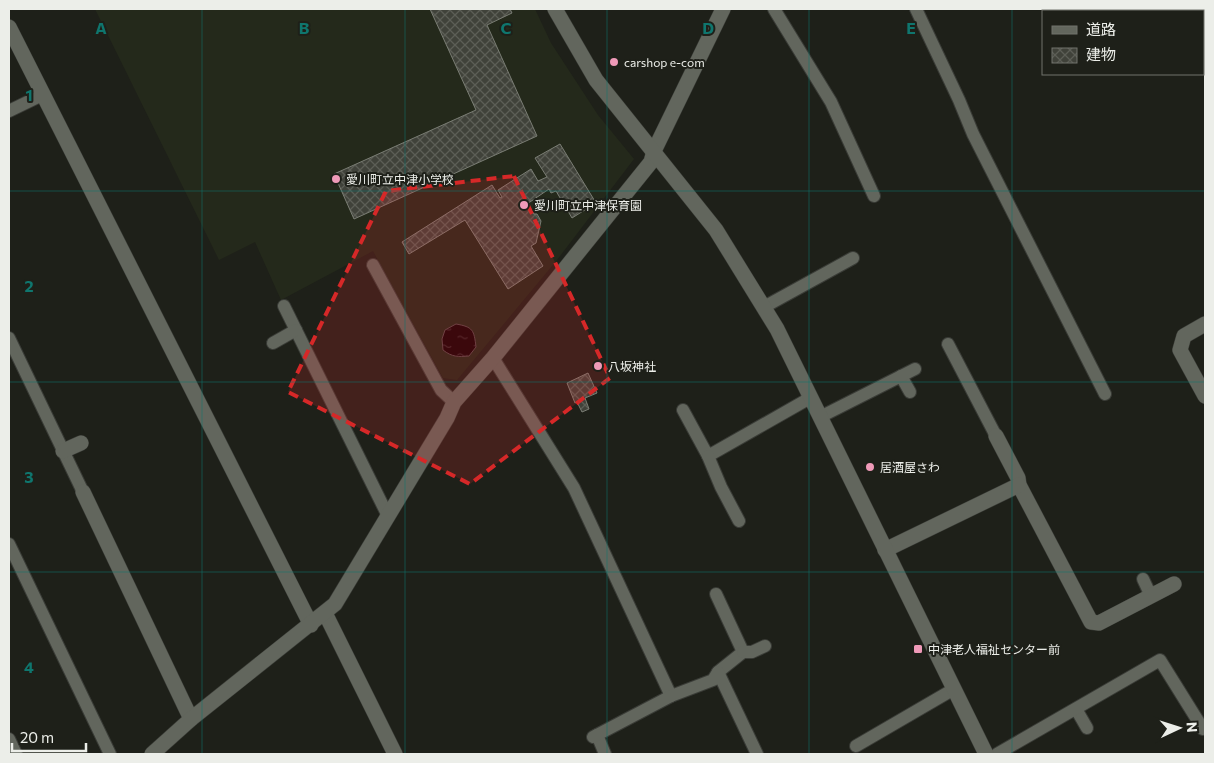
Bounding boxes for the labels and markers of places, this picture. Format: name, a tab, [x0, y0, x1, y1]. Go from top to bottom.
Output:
place label: carshop e-com	[624, 55, 705, 69]
marker: carshop e-com	[608, 56, 620, 68]
place label: 愛川町立中津小学校	[346, 172, 454, 186]
marker: 愛川町立中津小学校	[330, 173, 342, 185]
place label: 愛川町立中津保育園	[534, 198, 642, 212]
marker: 愛川町立中津保育園	[518, 199, 530, 211]
place label: 八坂神社	[608, 359, 656, 373]
marker: 八坂神社	[592, 360, 604, 372]
place label: 居酒屋さわ	[880, 460, 940, 474]
marker: 居酒屋さわ	[864, 461, 876, 473]
place label: 中津老人福祉センター前	[928, 642, 1060, 656]
marker: 中津老人福祉センター前	[912, 643, 924, 655]

